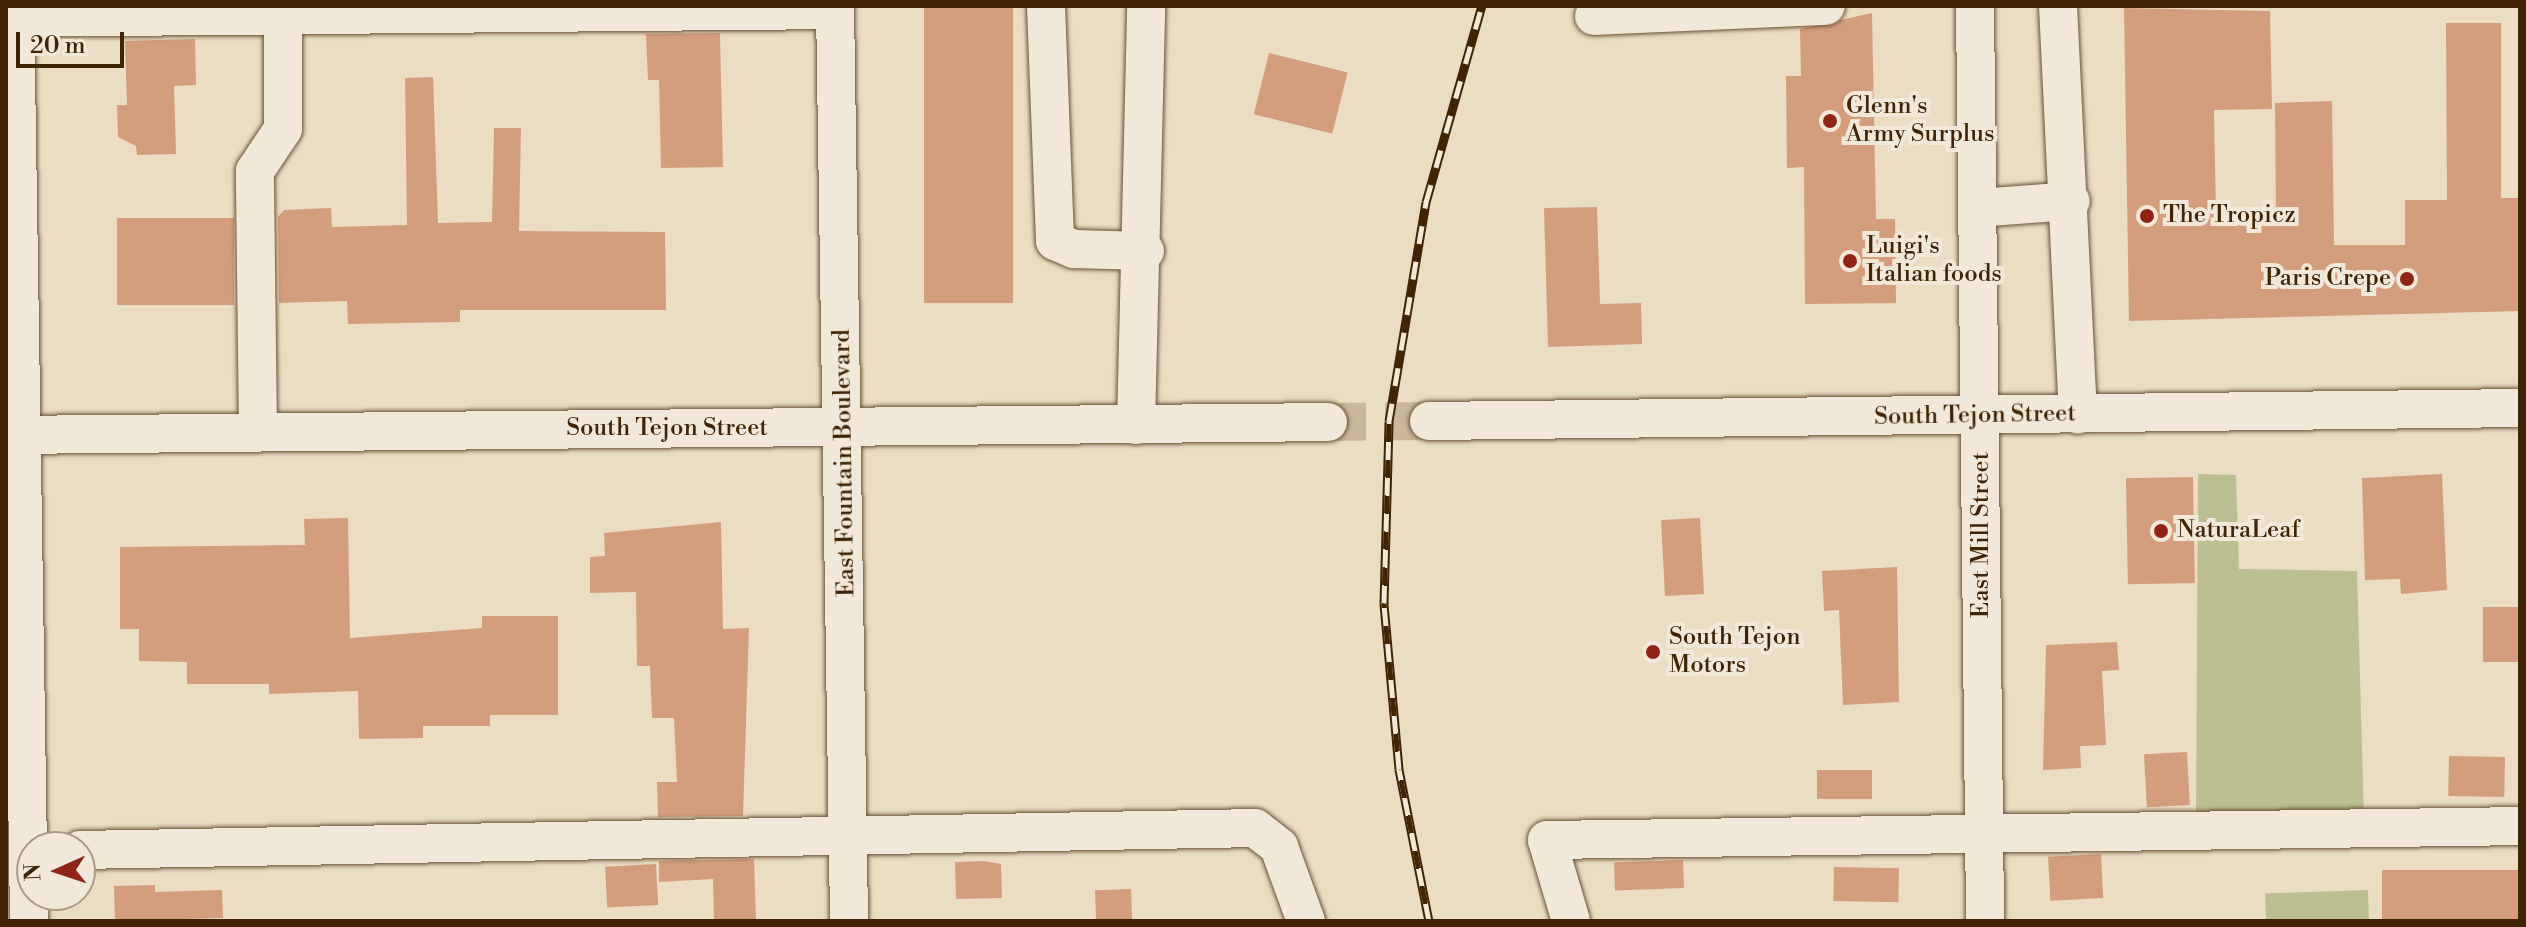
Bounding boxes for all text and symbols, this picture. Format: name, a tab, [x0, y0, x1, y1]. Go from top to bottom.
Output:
scale bar	[20, 16, 128, 66]
text: 20 m	[30, 31, 86, 61]
place label: Glenn's Army Surplus	[1846, 93, 1994, 149]
marker: Glenn's Army Surplus	[1821, 112, 1839, 130]
place label: The Tropicz	[2163, 202, 2296, 230]
marker: The Tropicz	[2138, 207, 2156, 225]
place label: Luigi's Italian foods	[1866, 233, 2002, 289]
marker: Luigi's Italian foods	[1841, 252, 1859, 270]
place label: Paris Crepe	[2265, 265, 2391, 293]
marker: Paris Crepe	[2398, 270, 2416, 288]
street label: East Fountain Boulevard	[828, 329, 862, 597]
street label: South Tejon Street	[1874, 400, 2076, 432]
street label: South Tejon Street	[566, 415, 768, 443]
street label: East Mill Street	[1968, 452, 1996, 618]
place label: NaturaLeaf	[2177, 517, 2300, 545]
marker: NaturaLeaf	[2152, 522, 2170, 540]
place label: South Tejon Motors	[1669, 624, 1801, 680]
marker: South Tejon Motors	[1644, 643, 1662, 661]
north arrow	[16, 831, 96, 911]
text: N	[20, 863, 47, 882]

